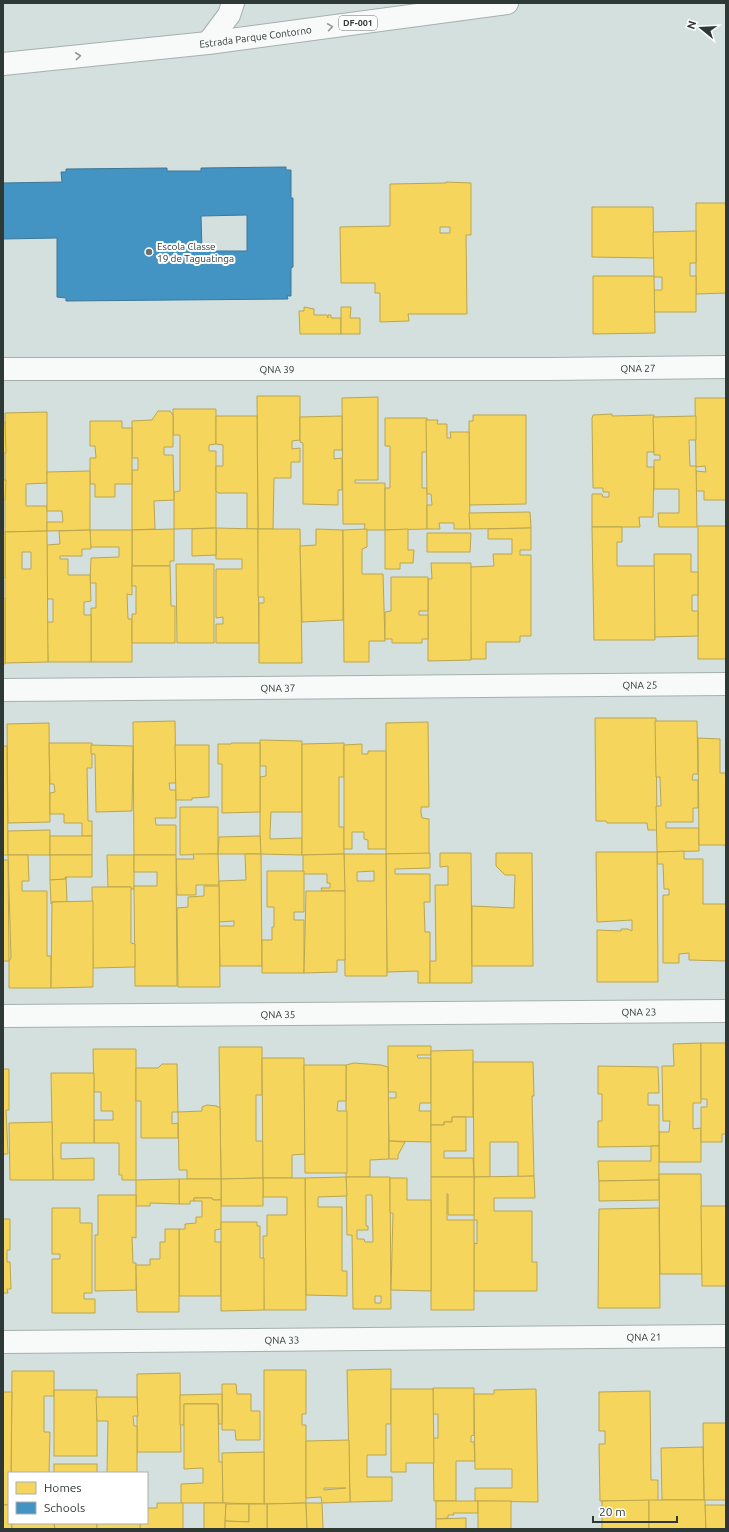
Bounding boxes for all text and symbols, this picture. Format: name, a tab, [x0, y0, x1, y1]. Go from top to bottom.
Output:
north arrow	[681, 8, 721, 48]
road number: DF-001	[339, 16, 377, 30]
text: N	[685, 19, 698, 31]
one-way arrow	[327, 23, 333, 32]
street label: Estrada Parque Contorno	[199, 24, 312, 49]
one-way arrow	[75, 52, 81, 61]
place label: Escola Classe 19 de Taguatinga	[157, 241, 234, 264]
marker: Escola Classe 19 de Taguatinga	[144, 247, 154, 257]
street label: QNA 27	[620, 362, 656, 374]
street label: QNA 39	[260, 364, 294, 375]
street label: QNA 25	[622, 679, 658, 690]
street label: QNA 37	[260, 682, 296, 693]
street label: QNA 23	[621, 1006, 657, 1017]
street label: QNA 35	[260, 1008, 296, 1020]
street label: QNA 21	[626, 1331, 662, 1342]
street label: QNA 33	[264, 1334, 300, 1345]
legend	[8, 1472, 148, 1524]
text: Homes	[44, 1481, 82, 1494]
scale bar	[593, 1498, 677, 1524]
text: Schools	[44, 1501, 85, 1514]
text: 20 m	[599, 1505, 626, 1518]

